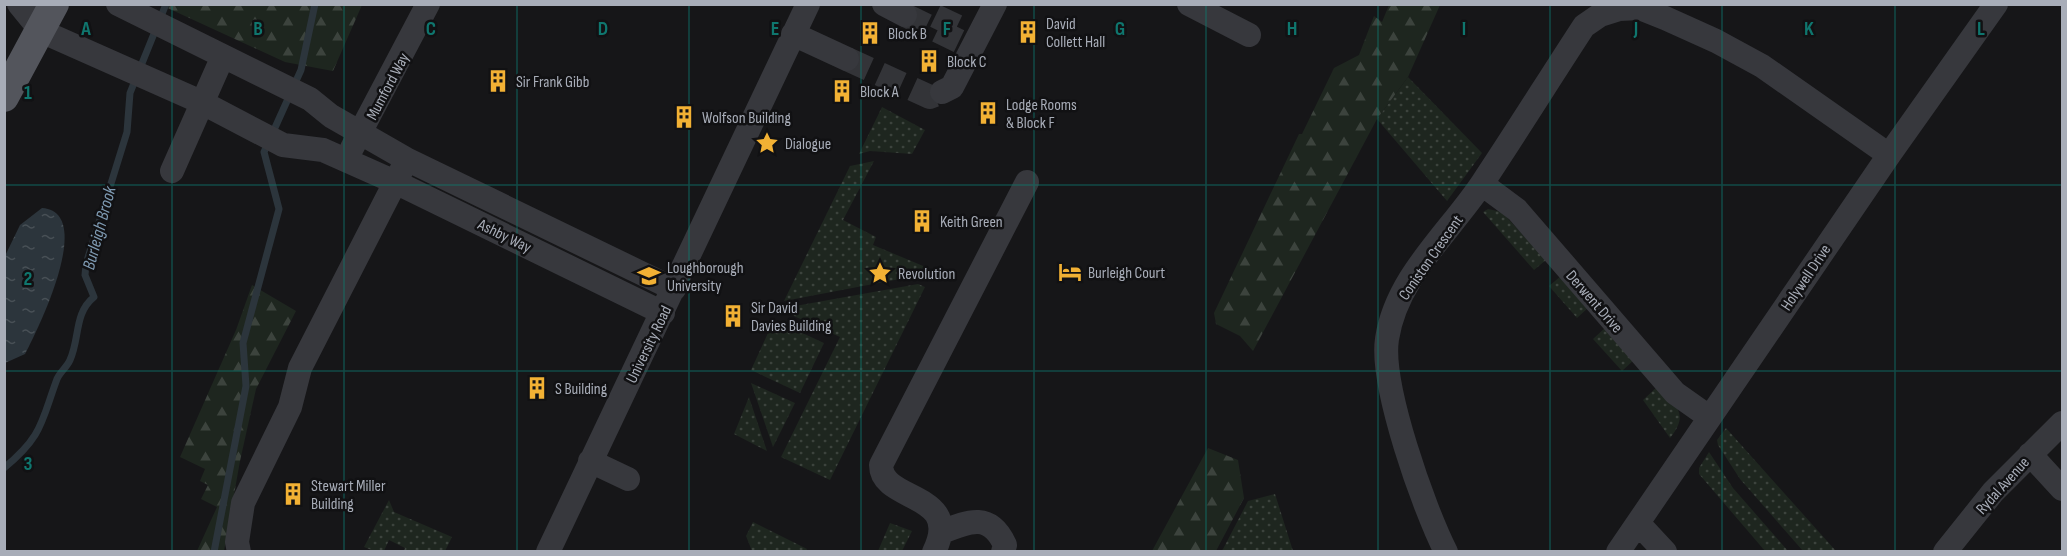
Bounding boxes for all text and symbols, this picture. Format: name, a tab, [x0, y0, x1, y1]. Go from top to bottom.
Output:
place label: David Collett Hall	[1046, 15, 1105, 52]
text: A	[80, 17, 91, 41]
text: B	[253, 17, 263, 41]
text: C	[426, 17, 436, 41]
text: D	[598, 17, 608, 41]
text: E	[771, 17, 779, 41]
text: F	[943, 17, 951, 41]
text: G	[1115, 17, 1125, 41]
text: H	[1287, 17, 1297, 41]
text: I	[1462, 17, 1466, 41]
text: J	[1633, 17, 1638, 41]
text: K	[1804, 17, 1814, 41]
text: L	[1977, 17, 1985, 41]
building icon: David Collett Hall	[1015, 19, 1041, 45]
building icon: Block B	[857, 20, 883, 46]
place label: Block B	[888, 25, 927, 44]
building icon: Block C	[916, 48, 942, 74]
street label: Mumford Way	[363, 50, 414, 123]
place label: Block C	[947, 53, 987, 72]
building icon: Sir Frank Gibb	[485, 68, 511, 94]
place label: Sir Frank Gibb	[516, 73, 589, 92]
building icon: Block A	[829, 78, 855, 104]
text: 1	[24, 81, 32, 105]
place label: Block A	[860, 83, 899, 102]
place label: Lodge Rooms & Block F	[1006, 96, 1077, 133]
building icon: Lodge Rooms & Block F	[975, 100, 1001, 126]
building icon: Wolfson Building	[671, 104, 697, 130]
place label: Wolfson Building	[702, 109, 791, 128]
place icon: Dialogue	[754, 130, 780, 156]
place label: Dialogue	[785, 135, 831, 154]
water label: Burleigh Brook	[78, 183, 121, 272]
building icon: Keith Green	[909, 208, 935, 234]
street label: Coniston Crescent	[1395, 212, 1468, 304]
place label: Keith Green	[940, 213, 1003, 232]
street label: Ashby Way	[474, 215, 534, 257]
street label: Holywell Drive	[1777, 241, 1835, 315]
place label: Loughborough University	[667, 259, 743, 296]
hotel icon: Burleigh Court	[1057, 259, 1083, 285]
place icon: Revolution	[867, 260, 893, 286]
school or university icon: Loughborough University	[636, 263, 662, 289]
place label: Burleigh Court	[1088, 264, 1165, 283]
place label: Revolution	[898, 265, 955, 284]
text: 2	[24, 267, 32, 291]
street label: Derwent Drive	[1562, 267, 1626, 337]
place label: Sir David Davies Building	[751, 299, 831, 336]
street label: University Road	[622, 303, 676, 386]
building icon: Sir David Davies Building	[720, 303, 746, 329]
building icon: S Building	[524, 375, 550, 401]
place label: S Building	[555, 380, 607, 399]
text: 3	[24, 452, 33, 476]
street label: Rydal Avenue	[1972, 453, 2034, 519]
place label: Stewart Miller Building	[311, 477, 386, 514]
building icon: Stewart Miller Building	[280, 481, 306, 507]

